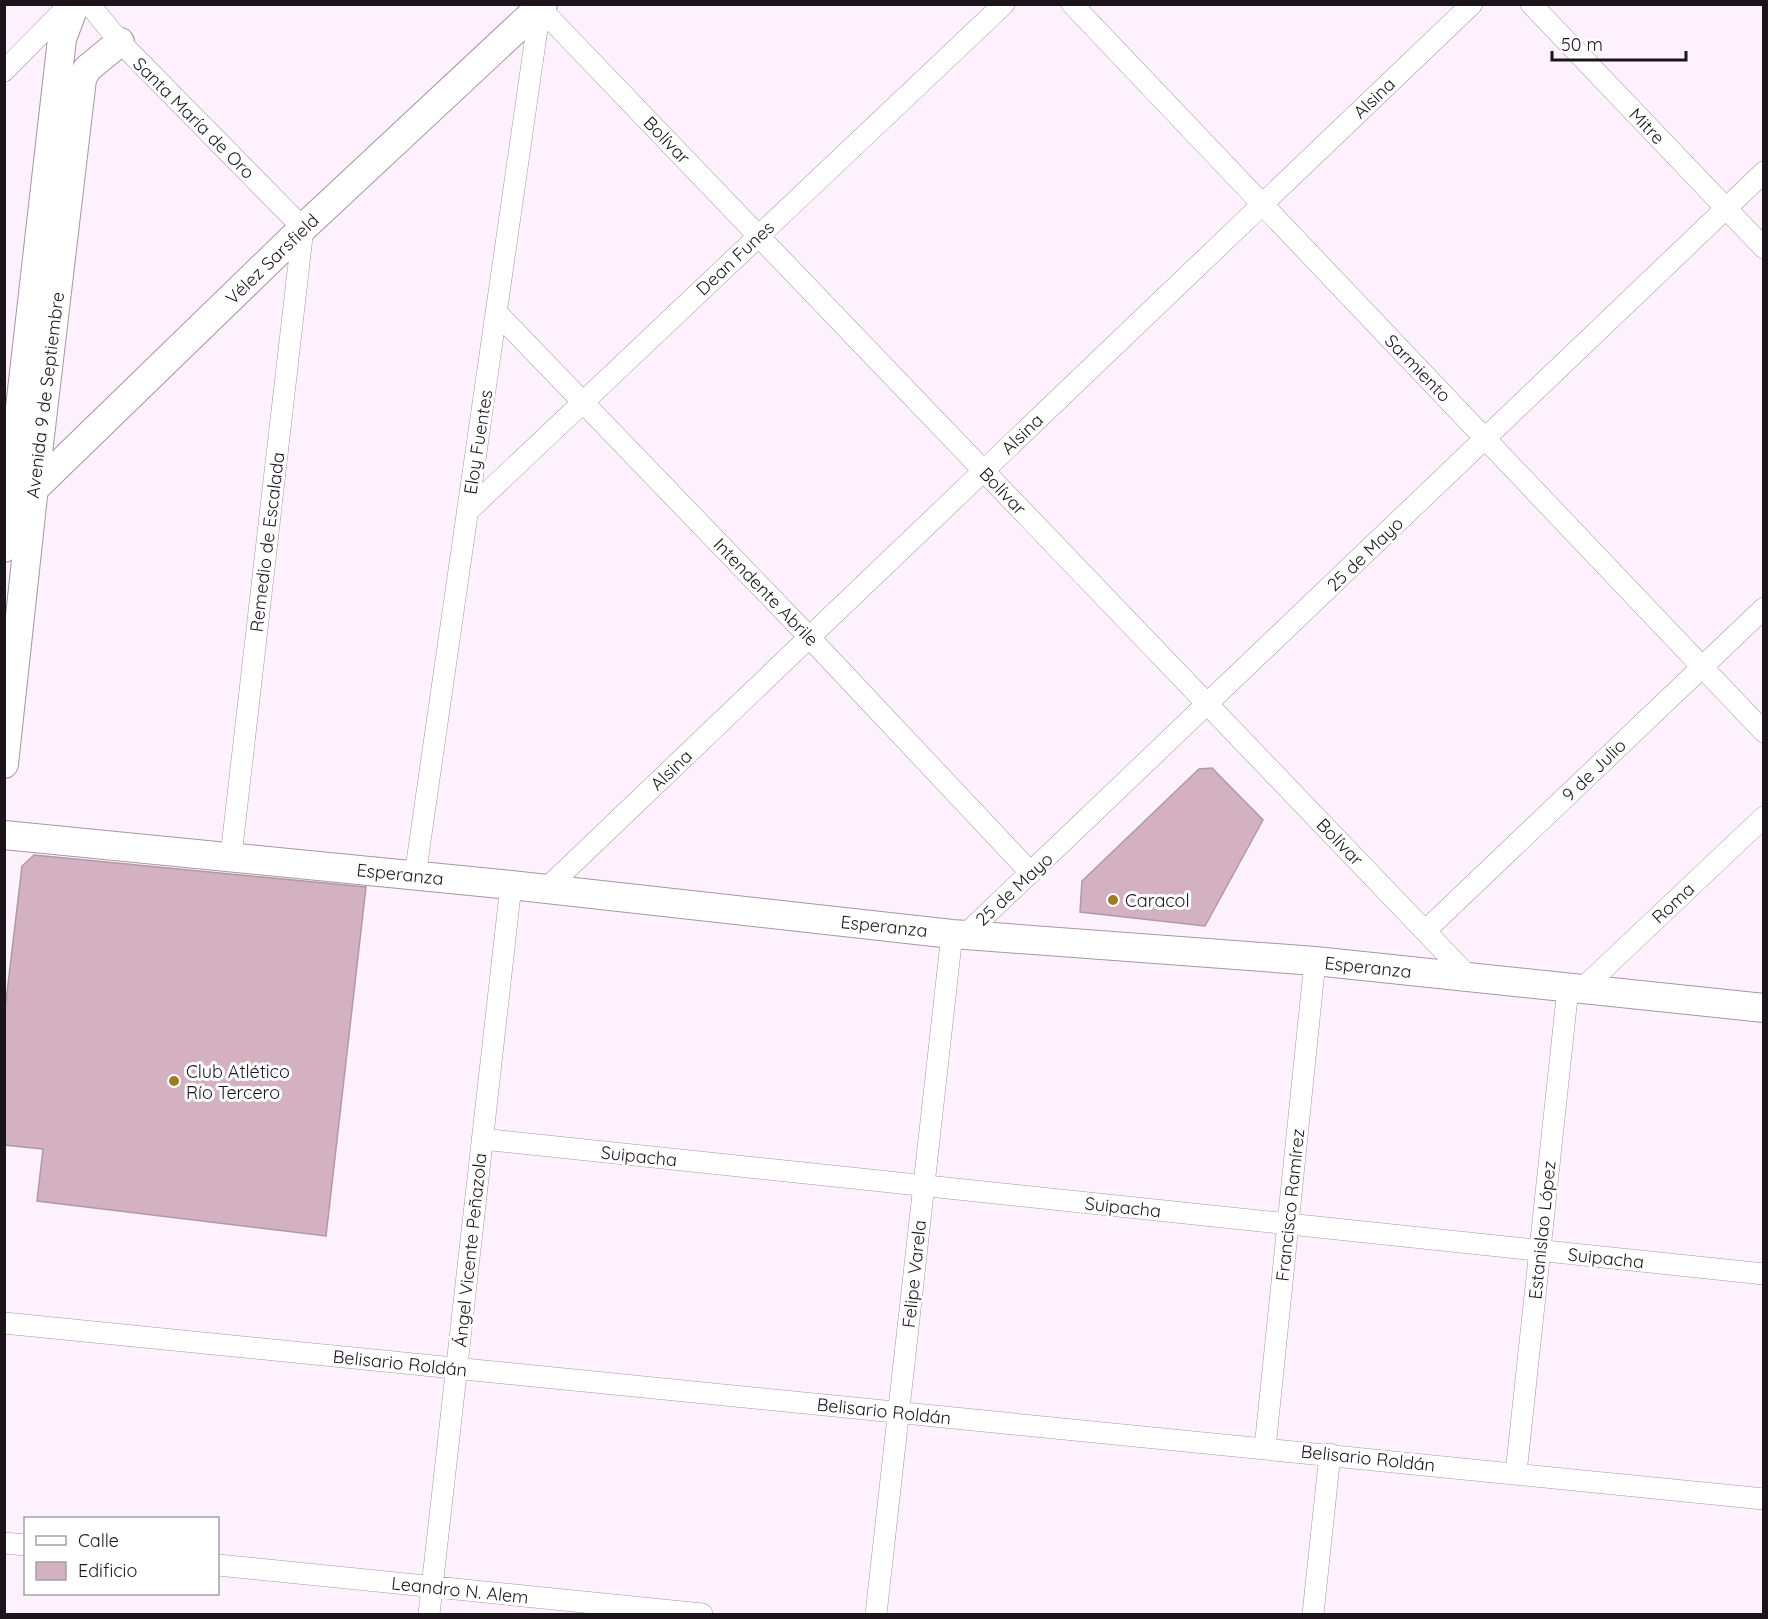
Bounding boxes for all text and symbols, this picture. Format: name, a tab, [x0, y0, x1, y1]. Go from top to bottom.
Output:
scale bar	[1552, 24, 1686, 62]
text: 50 m	[1561, 33, 1603, 56]
street label: Santa María de Oro	[128, 52, 260, 184]
street label: Alsina	[1348, 73, 1400, 123]
street label: Mitre	[1624, 103, 1670, 149]
street label: Bolívar	[639, 111, 695, 169]
street label: Vélez Sarsfield	[220, 209, 324, 309]
street label: Dean Funes	[691, 216, 779, 300]
street label: Avenida 9 de Septiembre	[21, 290, 69, 500]
street label: Sarmiento	[1380, 329, 1456, 407]
street label: Eloy Fuentes	[458, 388, 498, 496]
street label: Alsina	[996, 409, 1048, 459]
street label: Remedio de Escalada	[245, 451, 289, 633]
street label: Bolívar	[975, 462, 1031, 520]
street label: 25 de Mayo	[1322, 512, 1408, 596]
street label: Intendente Abrile	[709, 533, 823, 651]
street label: 9 de Julio	[1557, 734, 1631, 806]
street label: Alsina	[645, 745, 697, 795]
street label: Bolívar	[1312, 813, 1368, 871]
street label: 25 de Mayo	[971, 847, 1057, 931]
street label: Esperanza	[355, 858, 445, 890]
street label: Roma	[1647, 877, 1699, 929]
place label: Caracol	[1125, 889, 1190, 912]
marker: Caracol	[1106, 893, 1120, 907]
street label: Esperanza	[839, 910, 929, 942]
street label: Esperanza	[1323, 951, 1413, 983]
place label: Club Atlético Río Tercero	[186, 1060, 290, 1104]
marker: Club Atlético Río Tercero	[167, 1074, 181, 1088]
street label: Francisco Ramírez	[1271, 1128, 1309, 1282]
street label: Suipacha	[600, 1141, 678, 1171]
street label: Ángel Vicente Peñazola	[448, 1152, 492, 1348]
street label: Estanislao López	[1523, 1159, 1561, 1301]
street label: Suipacha	[1084, 1192, 1162, 1222]
street label: Felipe Varela	[897, 1219, 931, 1329]
street label: Suipacha	[1567, 1243, 1645, 1273]
street label: Belisario Roldán	[332, 1345, 468, 1381]
street label: Belisario Roldán	[816, 1393, 952, 1429]
street label: Belisario Roldán	[1300, 1440, 1436, 1476]
legend	[24, 1517, 219, 1595]
text: Calle	[78, 1529, 119, 1552]
text: Edificio	[78, 1559, 137, 1582]
street label: Leandro N. Alem	[390, 1571, 530, 1609]

